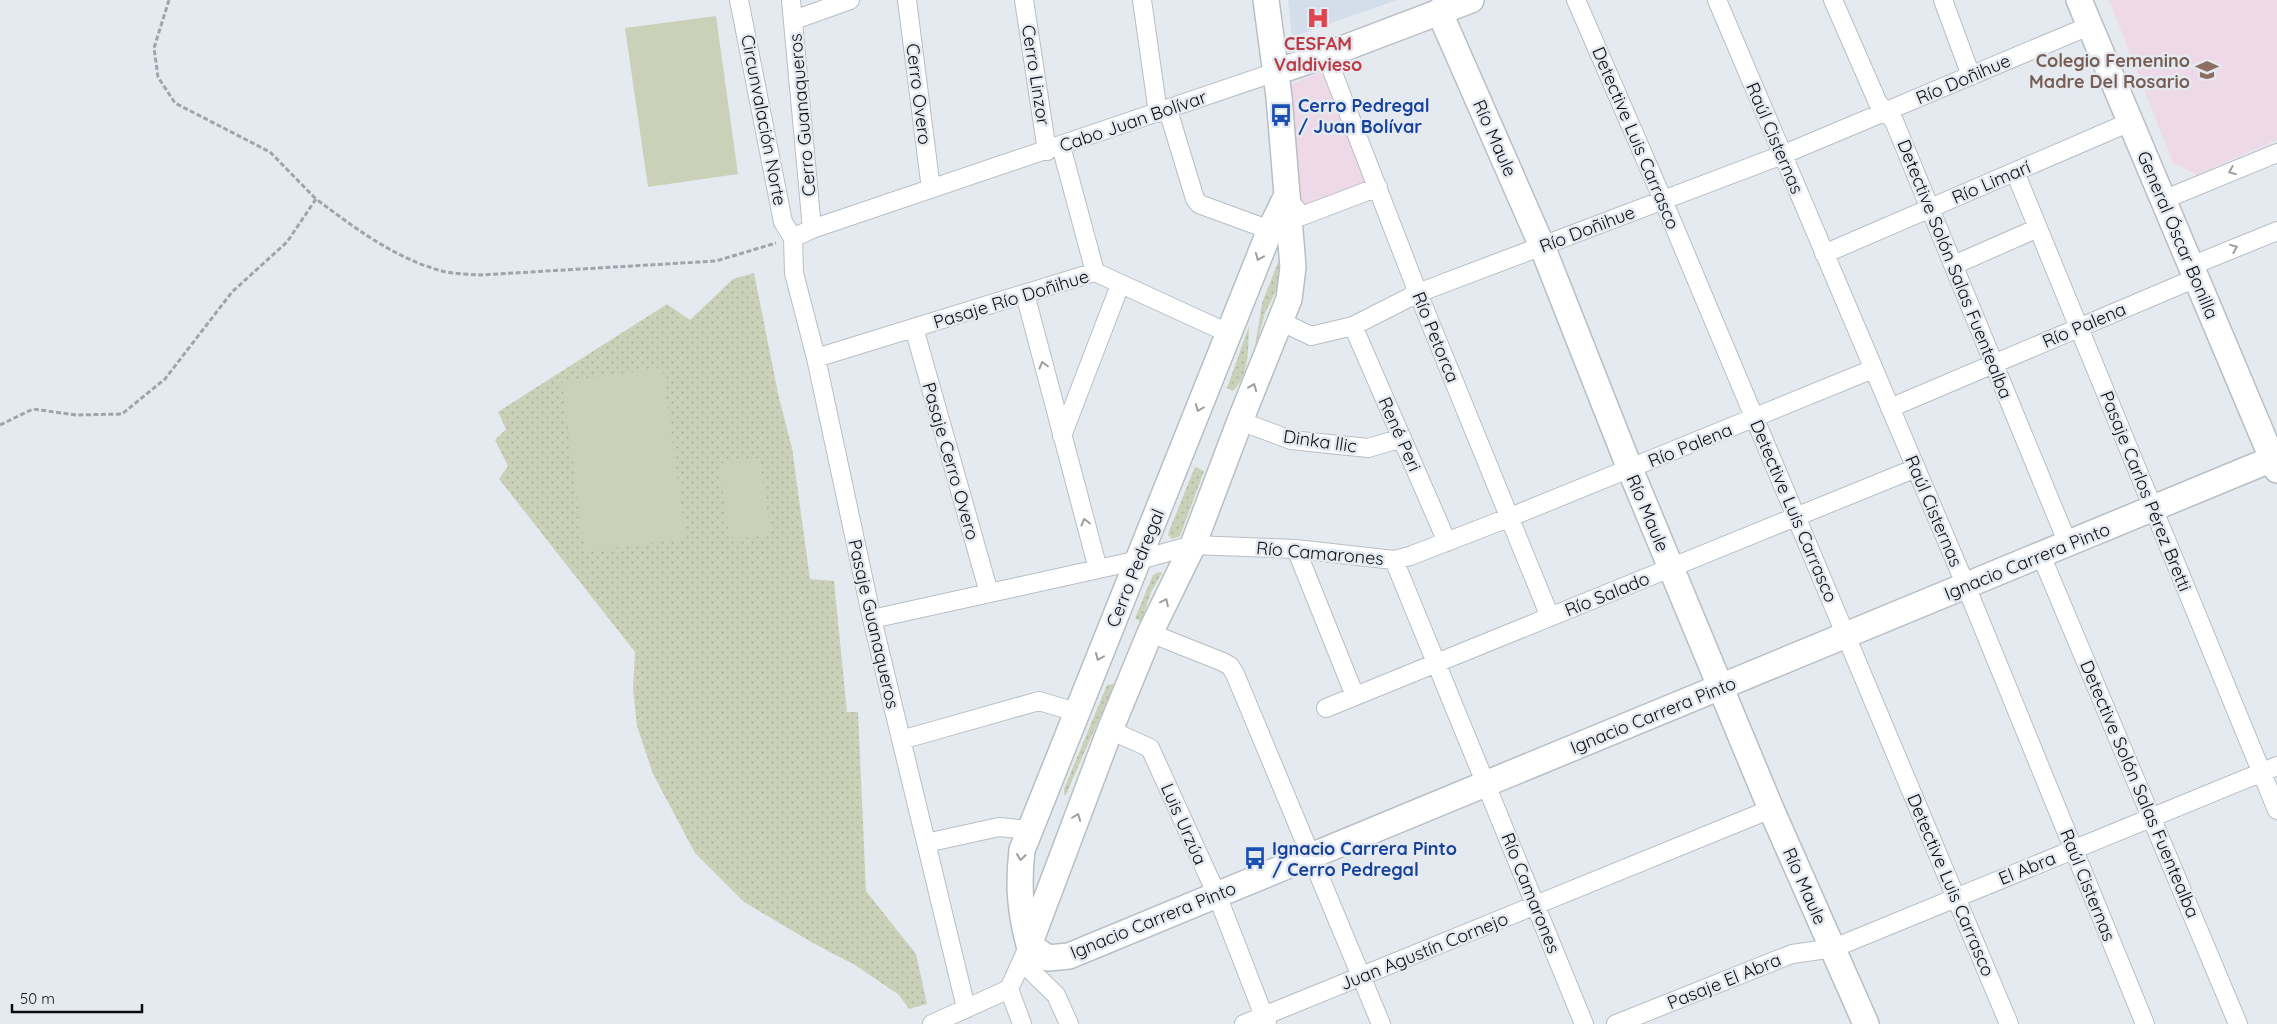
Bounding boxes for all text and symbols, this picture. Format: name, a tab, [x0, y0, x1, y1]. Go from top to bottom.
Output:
hospital icon: CESFAM Valdivieso	[1305, 5, 1331, 31]
street label: Cerro Linzor	[1017, 23, 1055, 127]
street label: Circunvalación Norte	[736, 32, 792, 208]
place label: CESFAM Valdivieso	[1274, 32, 1362, 76]
street label: Cerro Guanaqueros	[783, 33, 821, 197]
street label: Cerro Overo	[901, 42, 937, 146]
street label: Detective Luis Carrasco	[1587, 43, 1685, 233]
street label: Río Doñihue	[1912, 49, 2014, 109]
place label: Colegio Femenino Madre Del Rosario	[2029, 49, 2190, 93]
school or university icon: Colegio Femenino Madre Del Rosario	[2194, 57, 2220, 83]
street label: Raúl Cisternas	[1741, 79, 1809, 197]
street label: Cabo Juan Bolívar	[1056, 85, 1210, 157]
place label: Cerro Pedregal / Juan Bolívar	[1298, 94, 1430, 138]
street label: Río Maule	[1468, 96, 1522, 180]
bus stop icon: Cerro Pedregal / Juan Bolívar	[1268, 102, 1294, 128]
street label: Detective Solón Salas Fuentealba	[1892, 136, 2018, 402]
street label: General Óscar Bonilla	[2132, 148, 2224, 322]
street label: Río Limarí	[1948, 155, 2034, 209]
one-way arrow	[2228, 165, 2237, 176]
street label: Río Doñihue	[1536, 200, 1638, 258]
one-way arrow	[2229, 244, 2238, 255]
one-way arrow	[1254, 253, 1264, 261]
street label: Pasaje Río Doñihue	[930, 264, 1092, 334]
street label: Río Petorca	[1407, 288, 1465, 386]
street label: Río Palena	[2039, 297, 2129, 353]
one-way arrow	[1039, 362, 1049, 370]
street label: Pasaje Cerro Overo	[917, 380, 985, 542]
one-way arrow	[1247, 383, 1257, 392]
street label: Pasaje Carlos Pérez Bretti	[2095, 387, 2197, 595]
street label: René Peri	[1373, 393, 1427, 475]
one-way arrow	[1195, 404, 1205, 412]
street label: Detective Luis Carrasco	[1745, 416, 1843, 606]
street label: Río Palena	[1645, 418, 1735, 472]
street label: Dinka llic	[1282, 424, 1358, 458]
street label: Raúl Cisternas	[1900, 452, 1968, 570]
street label: Río Maule	[1621, 471, 1675, 555]
street label: Cerro Pedregal	[1101, 505, 1169, 631]
street label: Ignacio Carrera Pinto	[1941, 517, 2113, 605]
one-way arrow	[1081, 519, 1091, 527]
street label: Río Camarones	[1255, 536, 1385, 570]
street label: Pasaje Guanaqueros	[843, 537, 905, 711]
street label: Río Salado	[1561, 567, 1653, 621]
one-way arrow	[1159, 598, 1169, 607]
one-way arrow	[1094, 652, 1104, 660]
street label: Detective Solón Salas Fuentealba	[2075, 657, 2205, 921]
street label: Ignacio Carrera Pinto	[1567, 671, 1739, 759]
street label: Luis Urzúa	[1156, 780, 1212, 868]
street label: Detective Luis Carrasco	[1902, 790, 2000, 980]
one-way arrow	[1070, 813, 1081, 822]
street label: Raúl Cisternas	[2055, 825, 2121, 945]
street label: Río Camarones	[1496, 829, 1566, 957]
place label: Ignacio Carrera Pinto / Cerro Pedregal	[1272, 837, 1457, 881]
street label: Río Maule	[1778, 844, 1832, 928]
bus stop icon: Ignacio Carrera Pinto / Cerro Pedregal	[1242, 845, 1268, 871]
street label: El Abra	[1995, 846, 2059, 890]
one-way arrow	[1016, 853, 1027, 861]
street label: Ignacio Carrera Pinto	[1067, 876, 1239, 964]
street label: Juan Agustín Cornejo	[1337, 907, 1511, 995]
street label: Pasaje El Abra	[1664, 948, 1784, 1014]
scale bar	[12, 982, 142, 1014]
text: 50 m	[20, 989, 55, 1008]

